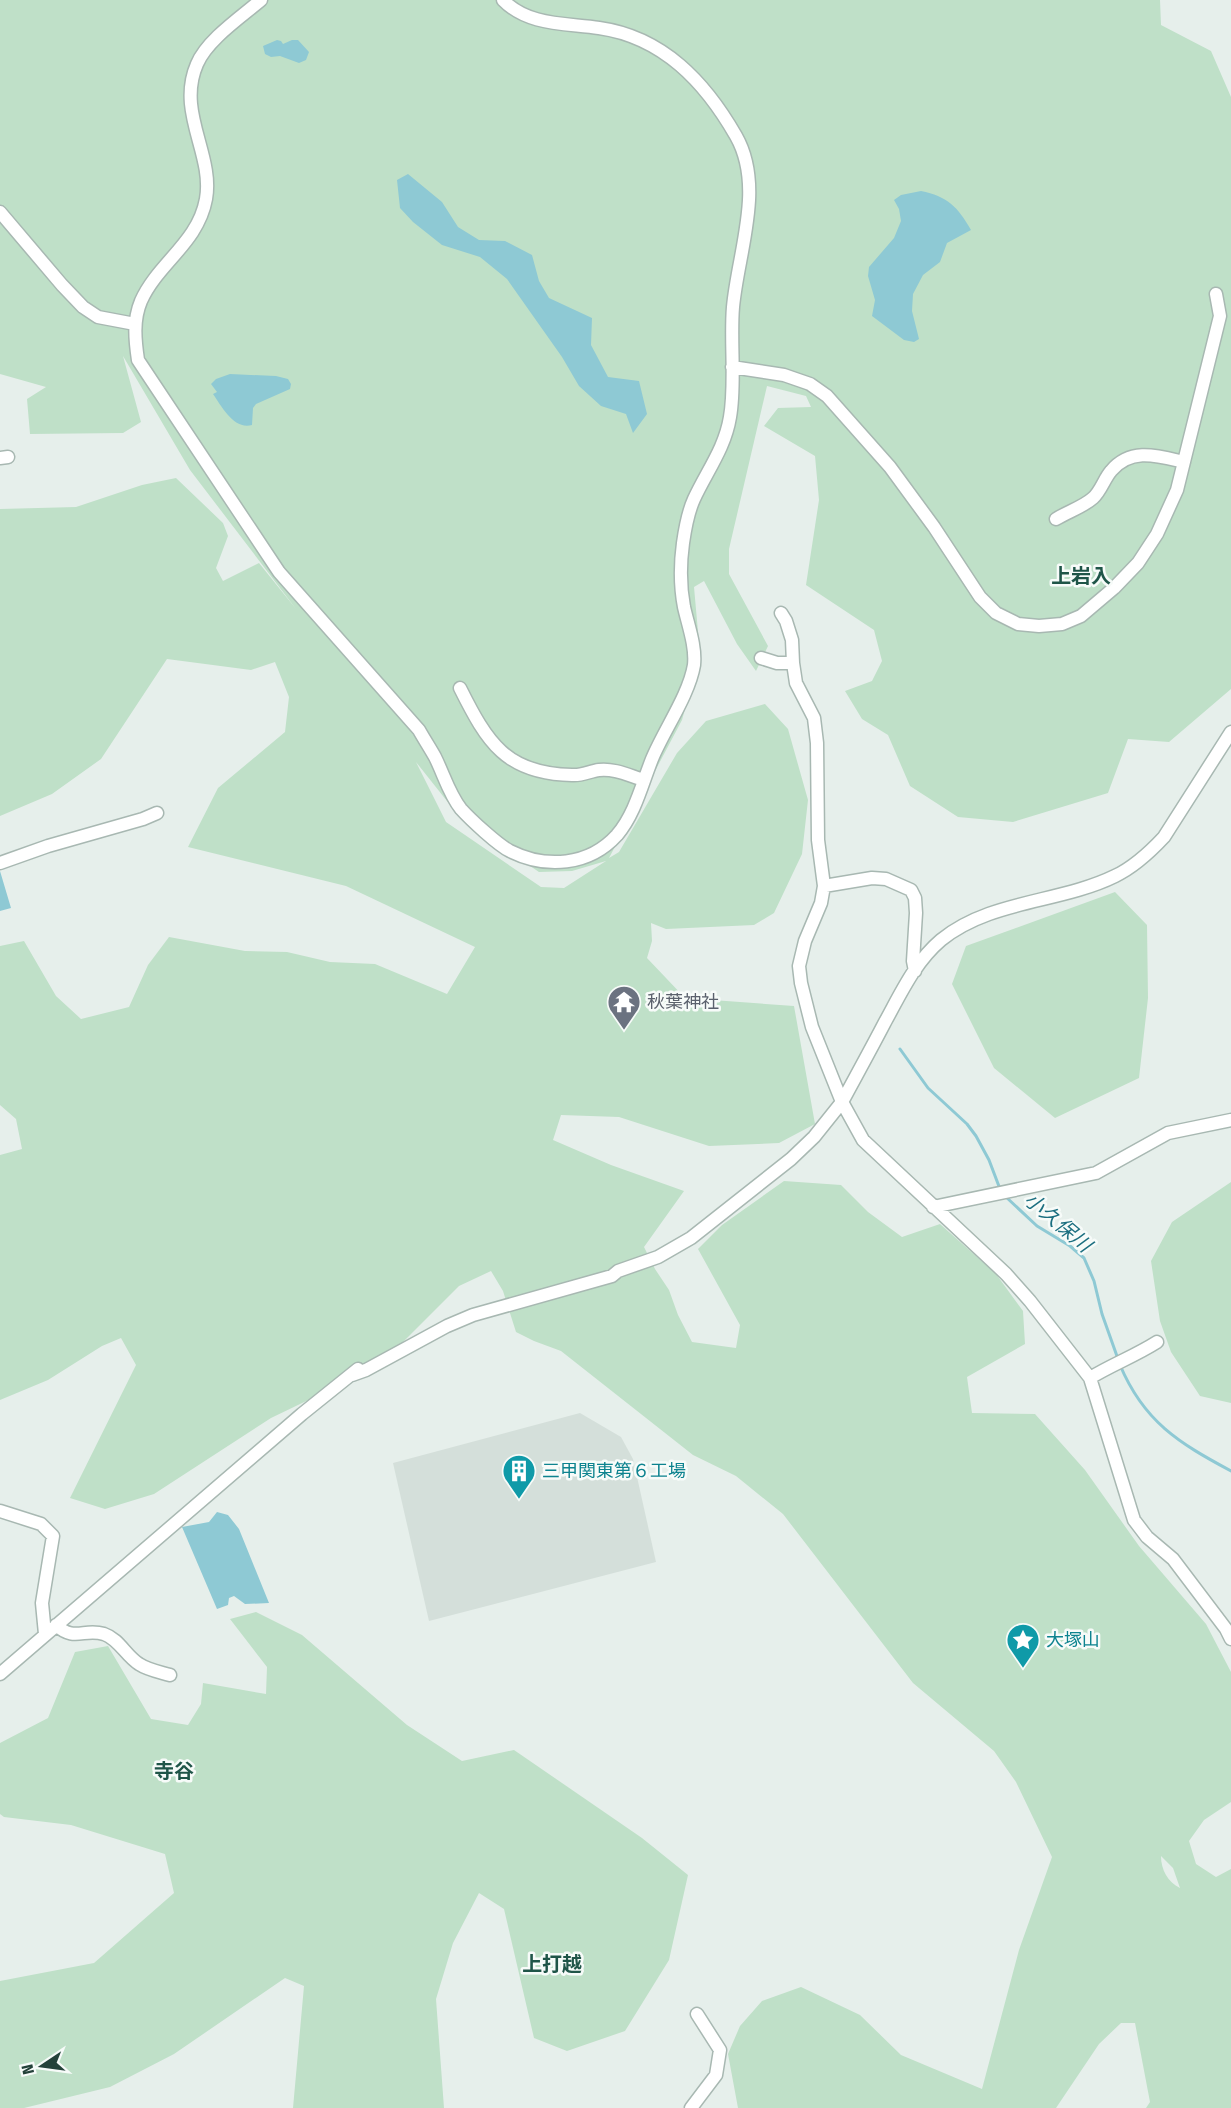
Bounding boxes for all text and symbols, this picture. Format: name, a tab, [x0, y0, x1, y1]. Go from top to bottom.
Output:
district label: 上岩入	[1051, 564, 1111, 588]
temple icon: 秋葉神社	[606, 984, 642, 1031]
place label: 秋葉神社	[647, 991, 719, 1013]
water label: 小久保川	[1020, 1187, 1098, 1258]
building icon: 三甲関東第６工場	[501, 1453, 537, 1500]
place label: 三甲関東第６工場	[542, 1460, 686, 1482]
place icon: 大塚山	[1005, 1622, 1041, 1669]
place label: 大塚山	[1046, 1629, 1100, 1651]
district label: 寺谷	[154, 1759, 194, 1783]
district label: 上打越	[522, 1952, 582, 1976]
north arrow	[12, 2036, 72, 2096]
text: N	[18, 2062, 38, 2076]

